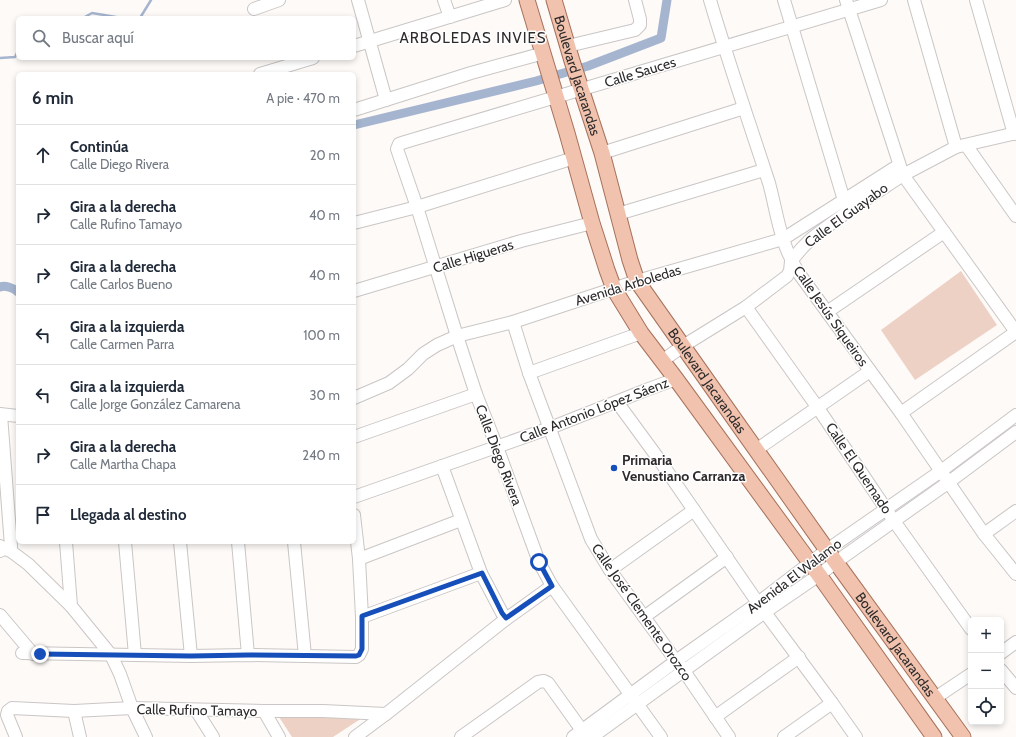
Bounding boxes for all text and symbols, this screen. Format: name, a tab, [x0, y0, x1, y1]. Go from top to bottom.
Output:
street label: Boulevard Jacarandas	[550, 13, 605, 138]
search box	[16, 16, 356, 60]
icon: search	[30, 27, 52, 49]
text: Buscar aquí	[62, 29, 134, 47]
district label: ARBOLEDAS INVIES	[399, 29, 547, 47]
street label: Calle Sauces	[602, 53, 678, 91]
text: 6 min	[32, 88, 74, 108]
text: A pie · 470 m	[266, 90, 340, 106]
text: Continúa	[70, 138, 128, 156]
icon: ahead	[32, 144, 54, 166]
text: 20 m	[310, 147, 340, 163]
text: Calle Diego Rivera	[70, 156, 169, 172]
street label: Calle El Guayabo	[801, 179, 891, 251]
text: Gira a la derecha	[70, 198, 176, 216]
icon: right	[32, 204, 54, 226]
text: 40 m	[309, 207, 340, 223]
text: Calle Rufino Tamayo	[70, 216, 182, 232]
street label: Calle Higueras	[431, 235, 516, 277]
text: Gira a la derecha	[70, 258, 176, 276]
street label: Avenida Arboledas	[573, 260, 683, 310]
street label: Calle Jesús Siqueiros	[790, 262, 873, 370]
icon: right	[32, 264, 54, 286]
text: 40 m	[309, 267, 340, 283]
text: Calle Carlos Bueno	[70, 276, 172, 292]
text: Gira a la izquierda	[70, 318, 184, 336]
icon: left	[32, 324, 54, 346]
street label: Boulevard Jacarandas	[664, 324, 751, 437]
text: 100 m	[303, 327, 340, 343]
text: Calle Carmen Parra	[70, 336, 174, 352]
street label: Calle Antonio López Sáenz	[517, 373, 672, 447]
text: Gira a la izquierda	[70, 378, 184, 396]
icon: left	[32, 384, 54, 406]
text: 30 m	[310, 387, 340, 403]
text: Calle Jorge González Camarena	[70, 396, 240, 412]
street label: Calle Diego Rivera	[472, 402, 527, 508]
street label: Calle El Quemado	[822, 419, 896, 517]
text: Gira a la derecha	[70, 438, 176, 456]
icon: right	[32, 444, 54, 466]
text: 240 m	[302, 447, 340, 463]
place label: Primaria Venustiano Carranza	[622, 451, 745, 485]
text: Calle Martha Chapa	[70, 456, 176, 472]
marker: Primaria Venustiano Carranza	[609, 463, 619, 473]
icon: arrive	[32, 504, 54, 526]
text: Llegada al destino	[70, 506, 186, 524]
street label: Avenida El Walamo	[743, 534, 845, 618]
street label: Calle José Clemente Orozco	[588, 540, 696, 684]
route start	[530, 553, 548, 571]
street label: Boulevard Jacarandas	[852, 588, 940, 700]
map controls	[968, 617, 1004, 725]
button: +	[968, 617, 1004, 653]
route end	[31, 645, 49, 663]
button: −	[968, 653, 1004, 689]
button: locate	[968, 689, 1004, 725]
street label: Calle Rufino Tamayo	[136, 700, 258, 720]

